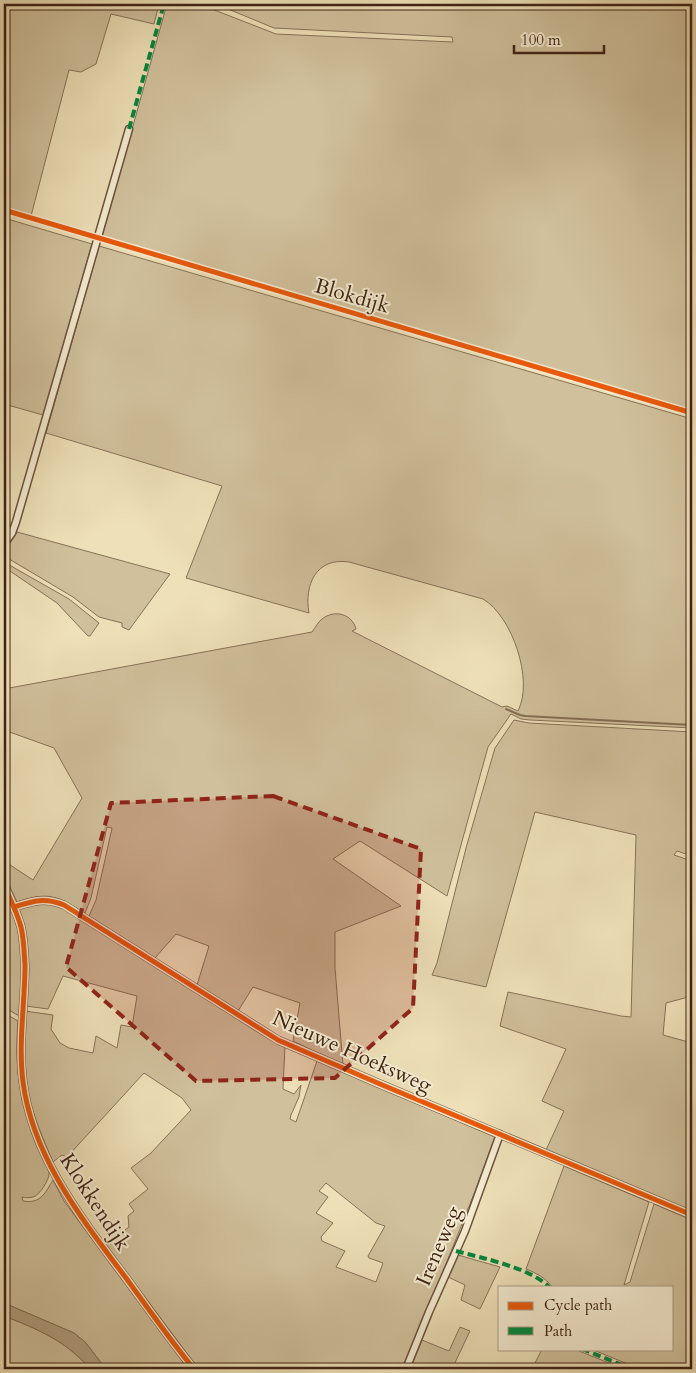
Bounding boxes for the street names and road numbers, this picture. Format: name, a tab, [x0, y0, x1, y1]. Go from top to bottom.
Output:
street label: Blokdijk	[311, 272, 393, 321]
street label: Nieuwe Hoeksweg	[268, 1004, 437, 1100]
street label: Klokkendijk	[53, 1148, 138, 1257]
street label: Ireneweg	[409, 1201, 469, 1290]

